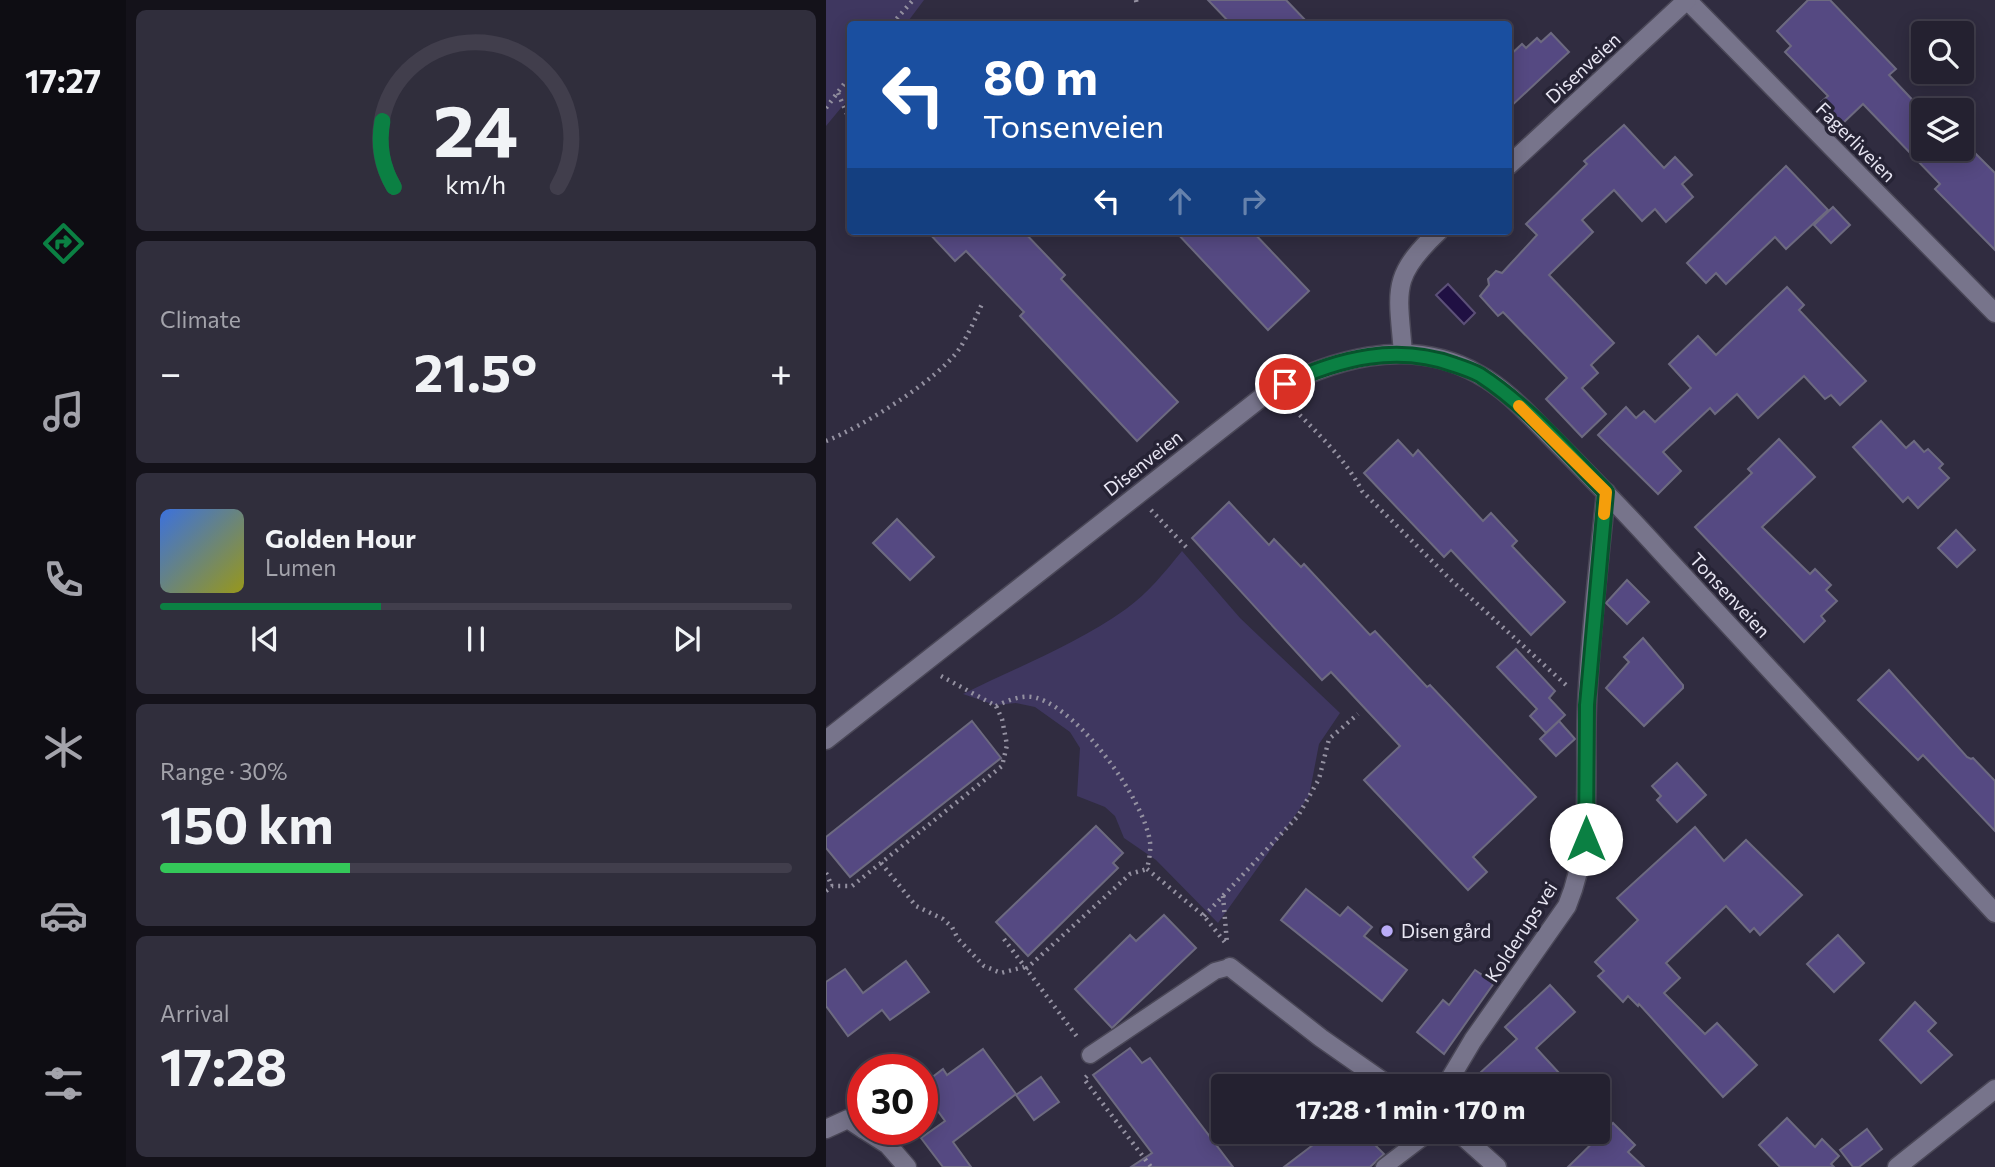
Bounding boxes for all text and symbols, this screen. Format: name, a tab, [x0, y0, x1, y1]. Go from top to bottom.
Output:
map controls	[1911, 21, 1974, 161]
button: search	[1911, 21, 1974, 84]
street label: Disenveien	[1541, 27, 1625, 108]
text: 80 m	[983, 45, 1098, 105]
icon: left	[868, 49, 959, 140]
text: 17:27	[25, 60, 101, 100]
text: 24	[433, 83, 519, 172]
street label: Fagerliveien	[1812, 97, 1901, 186]
button: layers	[1911, 98, 1974, 161]
text: Tonsenveien	[983, 105, 1164, 145]
text: km/h	[446, 169, 506, 199]
icon: left	[1088, 182, 1126, 220]
icon: ahead	[1161, 182, 1199, 220]
icon: right	[1234, 182, 1272, 220]
icon: directions	[39, 219, 88, 268]
text: Climate	[160, 305, 241, 333]
text: 21.5°	[414, 339, 537, 403]
text: −	[160, 348, 182, 395]
text: +	[770, 348, 792, 395]
pin	[1255, 354, 1315, 414]
icon: arrive	[1266, 365, 1304, 403]
icon: music	[39, 387, 88, 436]
street label: Disenveien	[1099, 425, 1187, 500]
text: Golden Hour	[265, 522, 416, 553]
street label: Tonsenveien	[1685, 548, 1775, 642]
text: Lumen	[265, 553, 336, 581]
icon: phone	[39, 555, 88, 604]
icon: previous	[246, 620, 284, 658]
icon: pause	[457, 620, 495, 658]
icon: next	[668, 620, 706, 658]
icon: climate	[39, 723, 88, 772]
text: Range · 30%	[160, 757, 288, 785]
text: 150 km	[160, 791, 334, 855]
position arrow	[1549, 802, 1623, 876]
street label: Kolderups vei	[1480, 877, 1562, 986]
icon: car	[39, 891, 88, 940]
place label: Disen gård	[1401, 919, 1491, 942]
marker: Disen gård	[1379, 923, 1395, 939]
text: Arrival	[160, 999, 230, 1027]
text: 17:28	[160, 1033, 287, 1097]
speed limit sign: 30	[847, 1054, 938, 1145]
icon: filters	[39, 1059, 88, 1108]
text: 17:28 · 1 min · 170 m	[1296, 1093, 1525, 1124]

